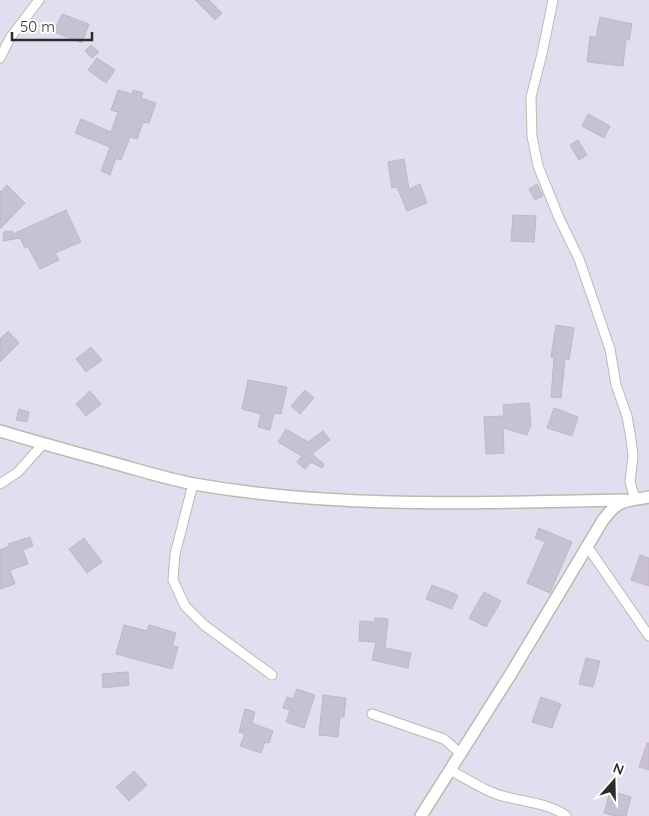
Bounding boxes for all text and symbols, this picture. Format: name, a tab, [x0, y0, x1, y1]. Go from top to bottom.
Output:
scale bar	[12, 10, 92, 42]
text: 50 m	[20, 17, 55, 36]
north arrow	[589, 756, 639, 806]
text: N	[611, 759, 626, 779]

